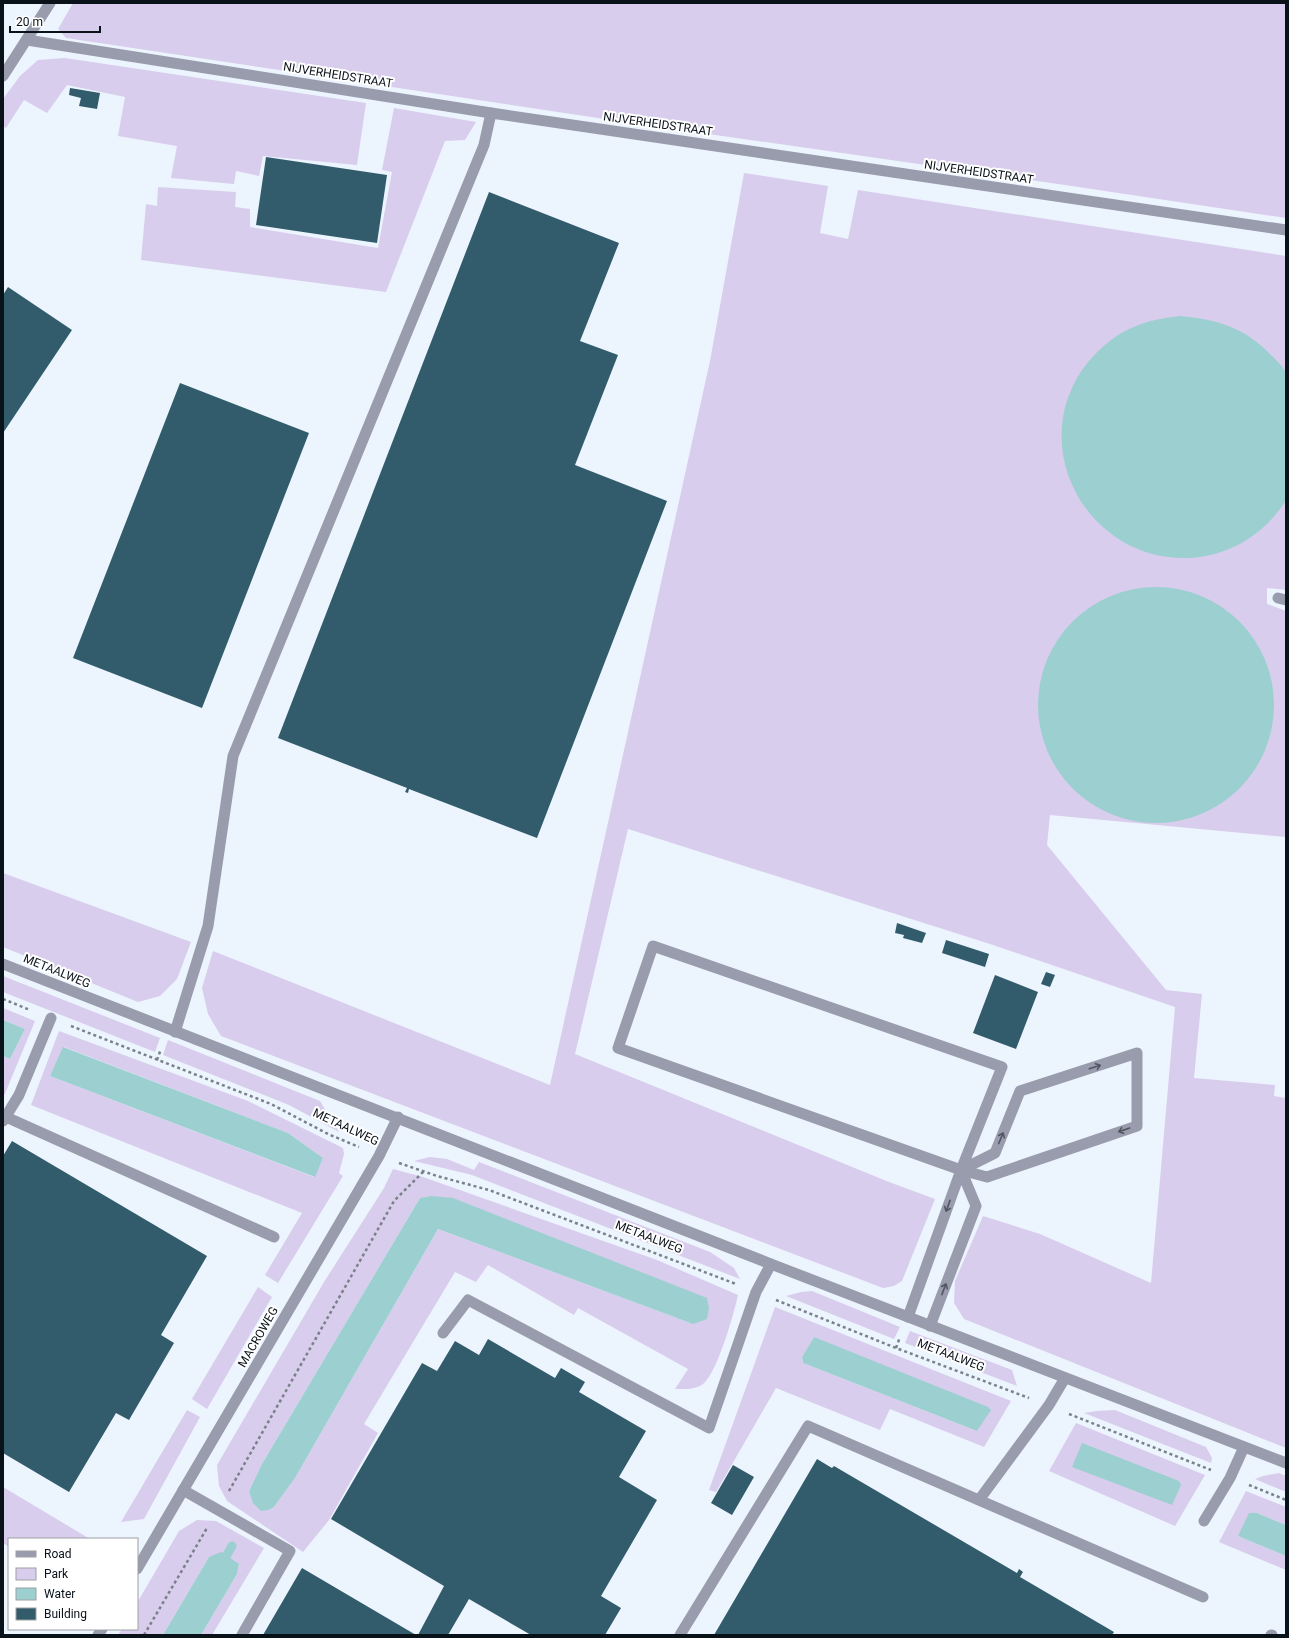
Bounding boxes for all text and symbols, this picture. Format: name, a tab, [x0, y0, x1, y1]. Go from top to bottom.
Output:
scale bar	[10, 8, 100, 34]
text: 20 m	[16, 15, 43, 29]
street label: NIJVERHEIDSTRAAT	[282, 59, 394, 91]
street label: NIJVERHEIDSTRAAT	[602, 109, 714, 139]
street label: NIJVERHEIDSTRAAT	[923, 157, 1035, 187]
street label: METAALWEG	[21, 951, 93, 991]
one-way arrow	[1089, 1063, 1102, 1070]
street label: METAALWEG	[311, 1106, 381, 1148]
one-way arrow	[1119, 1127, 1131, 1135]
one-way arrow	[997, 1133, 1005, 1145]
one-way arrow	[944, 1200, 952, 1212]
street label: METAALWEG	[613, 1218, 685, 1256]
one-way arrow	[941, 1284, 949, 1296]
street label: MACROWEG	[235, 1304, 281, 1370]
street label: METAALWEG	[915, 1336, 987, 1374]
legend	[8, 1538, 138, 1630]
text: Road	[44, 1547, 72, 1561]
text: Park	[44, 1567, 69, 1581]
text: Water	[44, 1587, 75, 1601]
text: Building	[44, 1607, 87, 1621]

